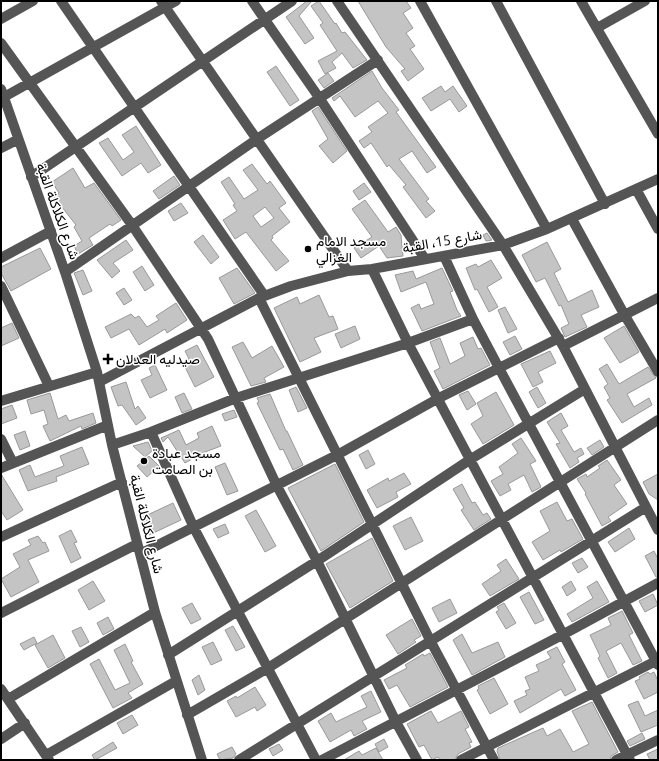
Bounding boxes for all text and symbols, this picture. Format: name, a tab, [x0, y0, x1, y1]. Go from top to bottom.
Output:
street label: شارع الكلاكلة القبة	[30, 160, 83, 263]
street label: شارع 15، القبة	[401, 226, 484, 259]
place label: مسجد الامام الغزالي	[316, 233, 386, 269]
marker: مسجد الامام الغزالي	[303, 244, 313, 254]
place label: صيدليه العدلان	[116, 351, 200, 368]
marker: صيدليه العدلان	[103, 354, 113, 364]
place label: مسجد عبادة بن الصامت	[152, 445, 221, 478]
marker: مسجد عبادة بن الصامت	[139, 456, 149, 466]
street label: شارع الكلاكلة القبة	[124, 473, 167, 576]

